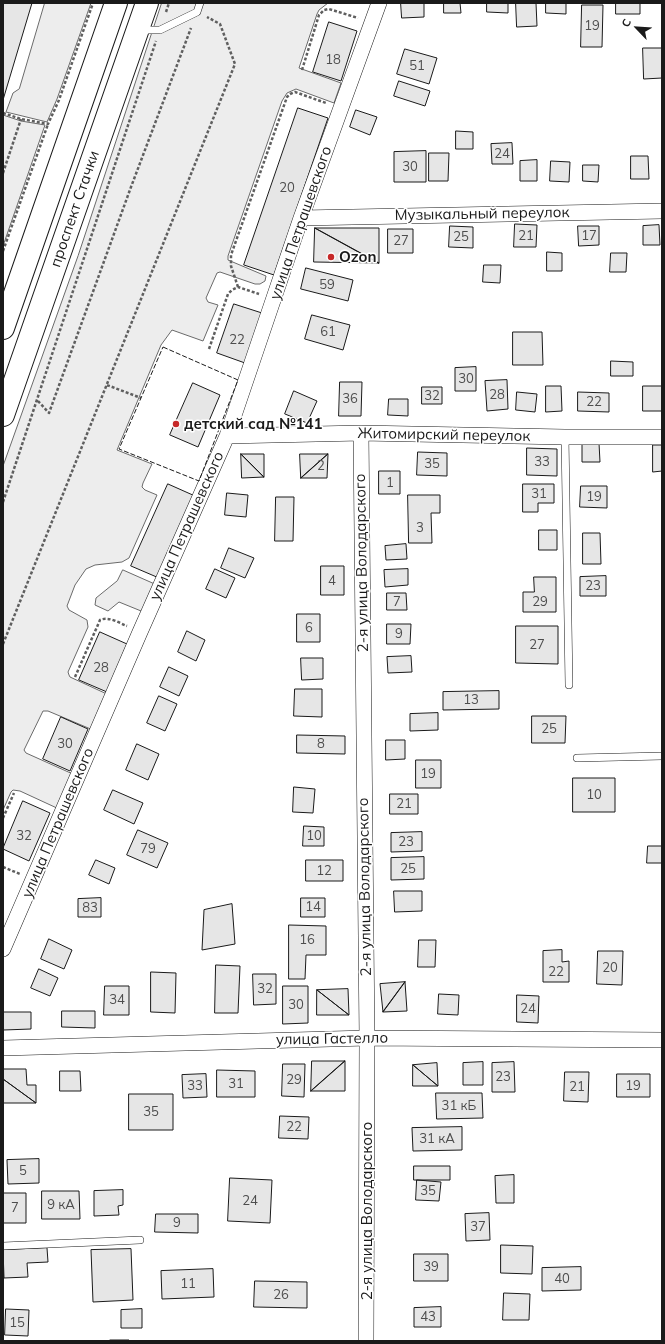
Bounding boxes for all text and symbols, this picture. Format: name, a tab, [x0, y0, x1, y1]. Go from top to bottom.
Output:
north arrow	[617, 8, 657, 48]
text: С	[618, 17, 634, 29]
house number: 19	[584, 18, 600, 34]
house number: 18	[325, 52, 341, 68]
house number: 51	[409, 58, 425, 74]
street label: улица Петрашевского	[266, 144, 336, 302]
house number: 24	[494, 146, 510, 162]
street label: проспект Стачки	[47, 148, 103, 270]
house number: 30	[402, 159, 418, 175]
house number: 20	[279, 180, 295, 196]
street label: Музыкальный переулок	[394, 203, 570, 225]
house number: 21	[518, 228, 534, 244]
house number: 17	[581, 228, 597, 244]
house number: 25	[453, 229, 469, 245]
house number: 27	[393, 233, 409, 249]
place label: Ozon	[339, 248, 376, 266]
marker: Ozon	[326, 252, 336, 262]
house number: 59	[319, 277, 335, 293]
house number: 61	[320, 324, 336, 340]
house number: 22	[229, 332, 245, 348]
house number: 30	[458, 371, 474, 387]
house number: 28	[489, 387, 505, 403]
house number: 32	[424, 388, 440, 404]
house number: 36	[342, 391, 358, 407]
house number: 22	[586, 394, 602, 410]
place label: детский сад №141	[184, 415, 323, 433]
marker: детский сад №141	[171, 419, 181, 429]
street label: Житомирский переулок	[357, 424, 531, 446]
street label: улица Петрашевского	[146, 449, 228, 603]
house number: 33	[534, 454, 550, 470]
house number: 35	[424, 456, 440, 472]
house number: 2	[317, 458, 325, 474]
street label: 2-я улица Володарского	[351, 474, 373, 652]
house number: 1	[386, 475, 394, 491]
house number: 31	[531, 486, 547, 502]
house number: 19	[586, 489, 602, 505]
house number: 3	[416, 520, 424, 536]
house number: 4	[328, 573, 336, 589]
house number: 23	[585, 578, 601, 594]
house number: 7	[393, 594, 401, 610]
house number: 29	[532, 594, 548, 610]
house number: 6	[305, 620, 313, 636]
house number: 9	[395, 626, 403, 642]
house number: 27	[529, 637, 545, 653]
house number: 28	[93, 660, 109, 676]
house number: 13	[463, 692, 479, 708]
house number: 25	[541, 721, 557, 737]
house number: 30	[57, 736, 73, 752]
house number: 8	[317, 736, 325, 752]
street label: улица Петрашевского	[18, 745, 98, 901]
house number: 19	[420, 766, 436, 782]
house number: 10	[586, 787, 602, 803]
house number: 21	[396, 796, 412, 812]
street label: 2-я улица Володарского	[354, 798, 376, 976]
house number: 32	[16, 828, 32, 844]
house number: 10	[306, 828, 322, 844]
house number: 23	[398, 834, 414, 850]
house number: 79	[140, 841, 156, 857]
house number: 25	[400, 861, 416, 877]
house number: 12	[316, 863, 332, 879]
house number: 14	[305, 899, 321, 915]
house number: 83	[82, 900, 98, 916]
house number: 16	[299, 932, 315, 948]
house number: 20	[602, 960, 618, 976]
house number: 22	[548, 964, 564, 980]
house number: 32	[257, 981, 273, 997]
house number: 34	[109, 992, 125, 1008]
house number: 30	[288, 997, 304, 1013]
house number: 24	[520, 1001, 536, 1017]
street label: улица Гастелло	[276, 1029, 388, 1049]
house number: 23	[495, 1069, 511, 1085]
house number: 29	[286, 1072, 302, 1088]
house number: 31	[228, 1076, 244, 1092]
house number: 33	[187, 1078, 203, 1094]
house number: 19	[625, 1078, 641, 1094]
house number: 21	[569, 1079, 585, 1095]
house number: 31 кБ	[442, 1098, 476, 1114]
house number: 35	[143, 1104, 159, 1120]
house number: 22	[286, 1119, 302, 1135]
street label: 2-я улица Володарского	[358, 1122, 376, 1300]
house number: 31 кА	[419, 1131, 455, 1147]
house number: 5	[19, 1163, 27, 1179]
house number: 35	[420, 1183, 436, 1199]
house number: 24	[242, 1193, 258, 1209]
house number: 9 кА	[47, 1197, 75, 1213]
house number: 7	[11, 1200, 19, 1216]
house number: 9	[173, 1215, 181, 1231]
house number: 37	[470, 1219, 486, 1235]
house number: 39	[423, 1259, 439, 1275]
house number: 40	[554, 1271, 570, 1287]
house number: 11	[180, 1276, 196, 1292]
house number: 26	[273, 1287, 289, 1303]
house number: 43	[420, 1309, 436, 1325]
house number: 15	[9, 1315, 25, 1331]

